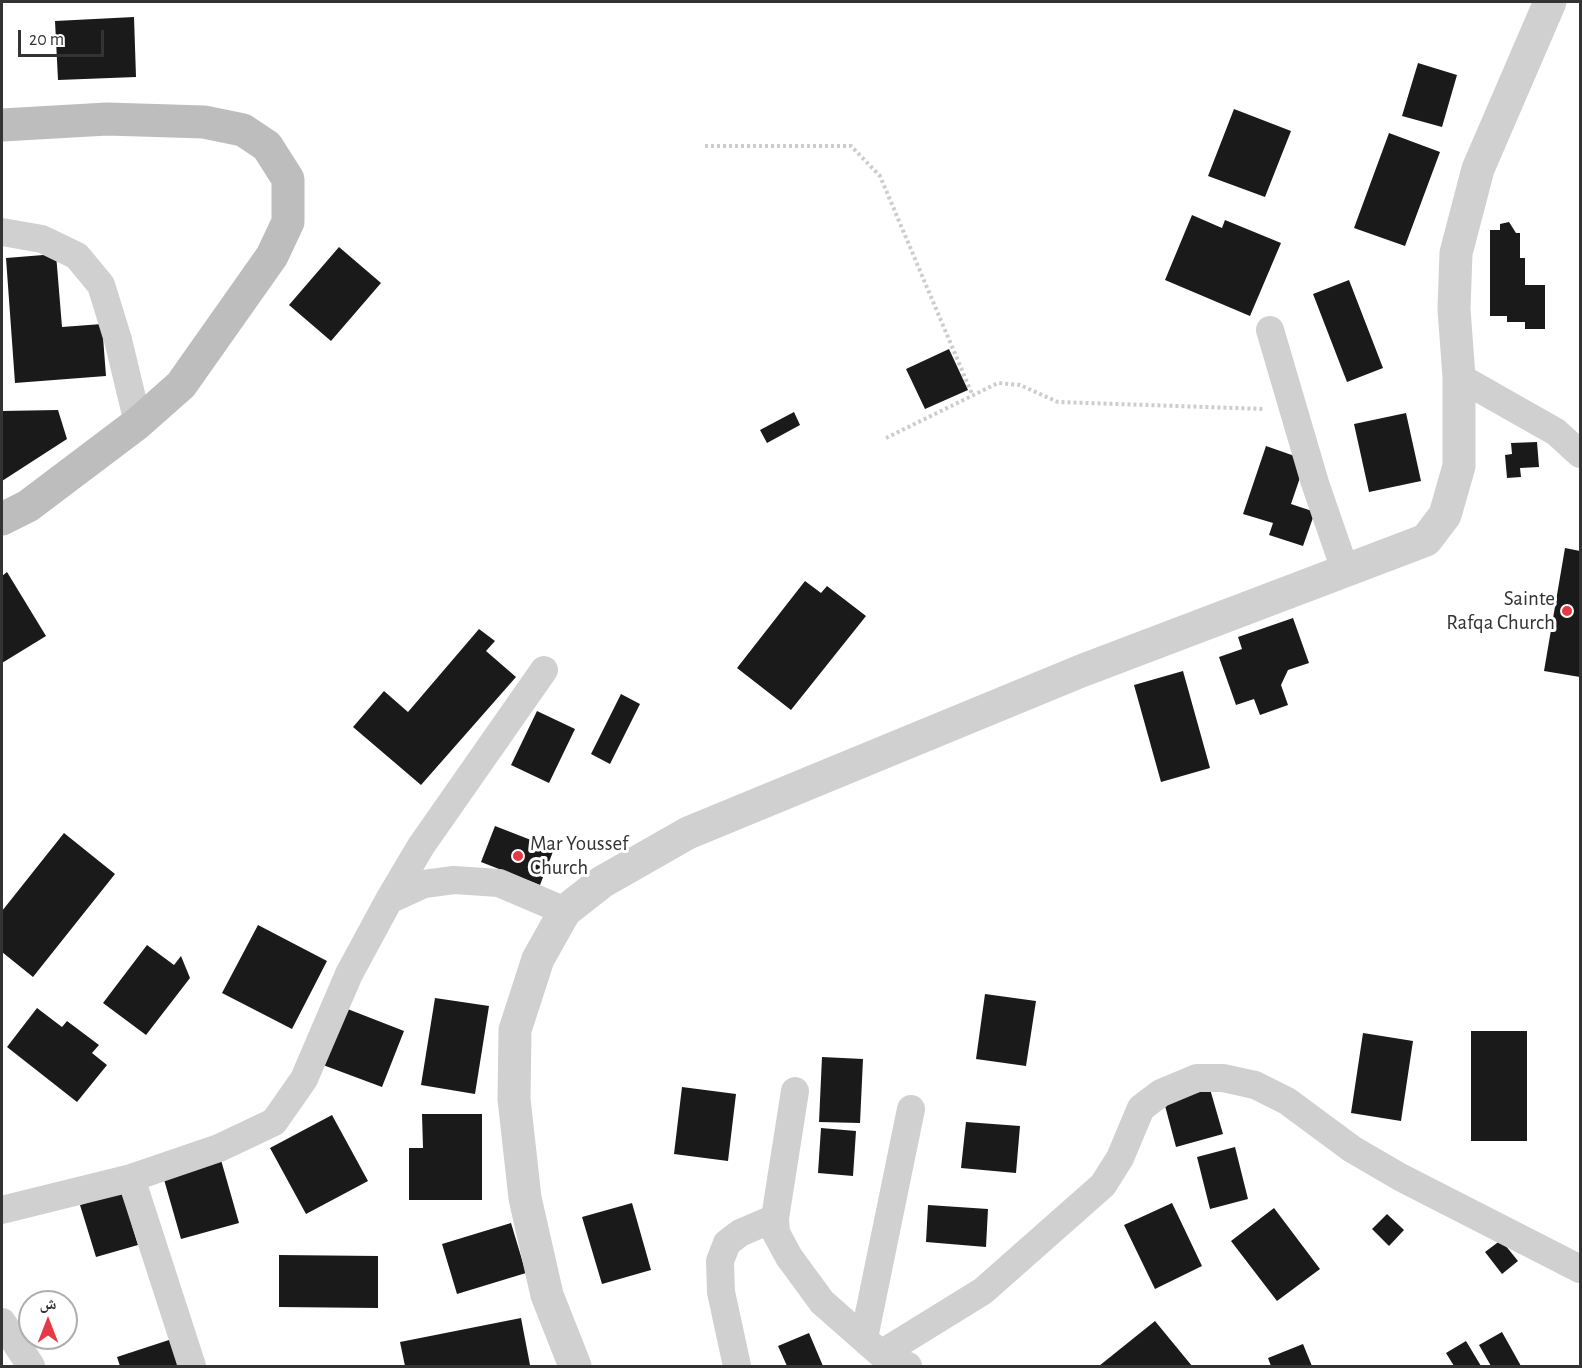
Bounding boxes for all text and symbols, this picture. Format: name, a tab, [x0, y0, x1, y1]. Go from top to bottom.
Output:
scale bar	[21, 18, 106, 56]
text: 20 m	[29, 31, 64, 49]
place label: Sainte Rafqa Church	[1446, 586, 1555, 636]
marker: Sainte Rafqa Church	[1560, 604, 1574, 618]
place label: Mar Youssef Church	[530, 831, 628, 881]
marker: Mar Youssef Church	[511, 849, 525, 863]
north arrow	[18, 1290, 78, 1350]
text: ش	[40, 1296, 56, 1312]

